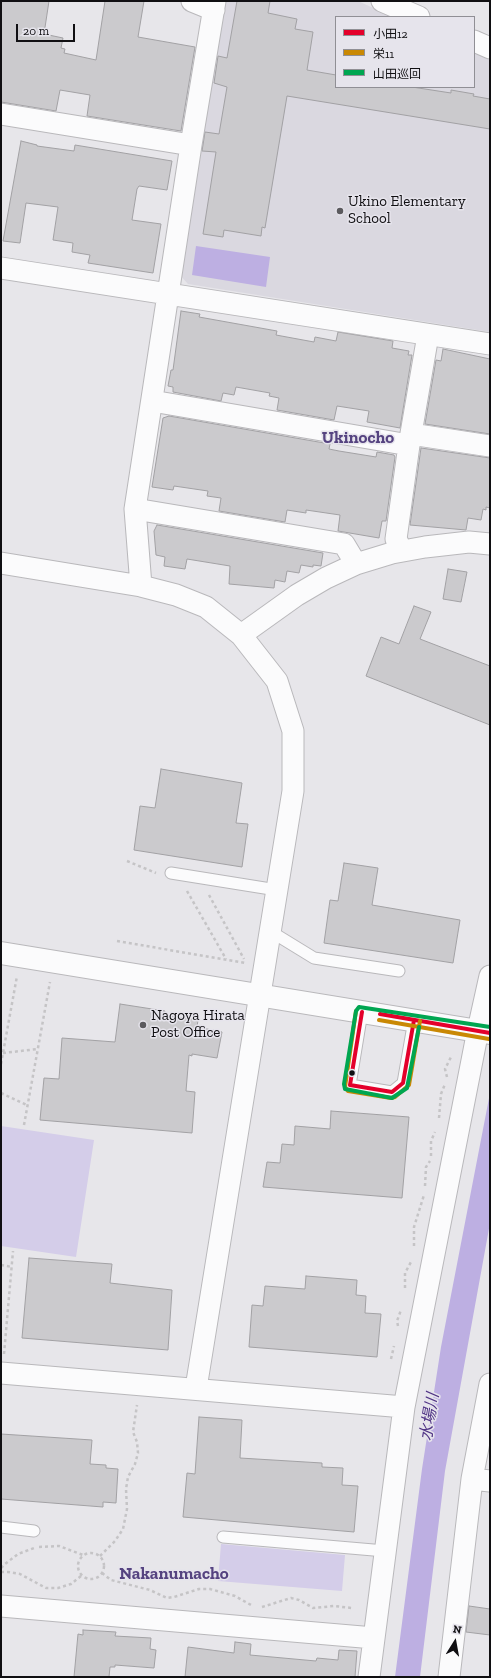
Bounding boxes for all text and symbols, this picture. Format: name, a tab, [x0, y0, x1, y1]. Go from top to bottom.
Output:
scale bar	[18, 16, 77, 42]
legend	[335, 16, 475, 88]
text: 20 m	[23, 24, 49, 38]
text: 小田12	[373, 27, 408, 41]
text: 栄11	[373, 47, 394, 61]
text: 山田巡回	[373, 67, 421, 81]
place label: Ukino Elementary School	[348, 193, 466, 228]
marker: Ukino Elementary School	[335, 206, 345, 216]
district label: Ukinocho	[322, 428, 394, 448]
place label: Nagoya Hirata Post Office	[151, 1007, 245, 1042]
marker: Nagoya Hirata Post Office	[138, 1020, 148, 1030]
unlabelled marker	[347, 1068, 357, 1078]
water label: 水場川	[417, 1392, 443, 1442]
district label: Nakanumacho	[119, 1564, 229, 1584]
north arrow	[435, 1622, 475, 1662]
text: N	[452, 1623, 463, 1637]

